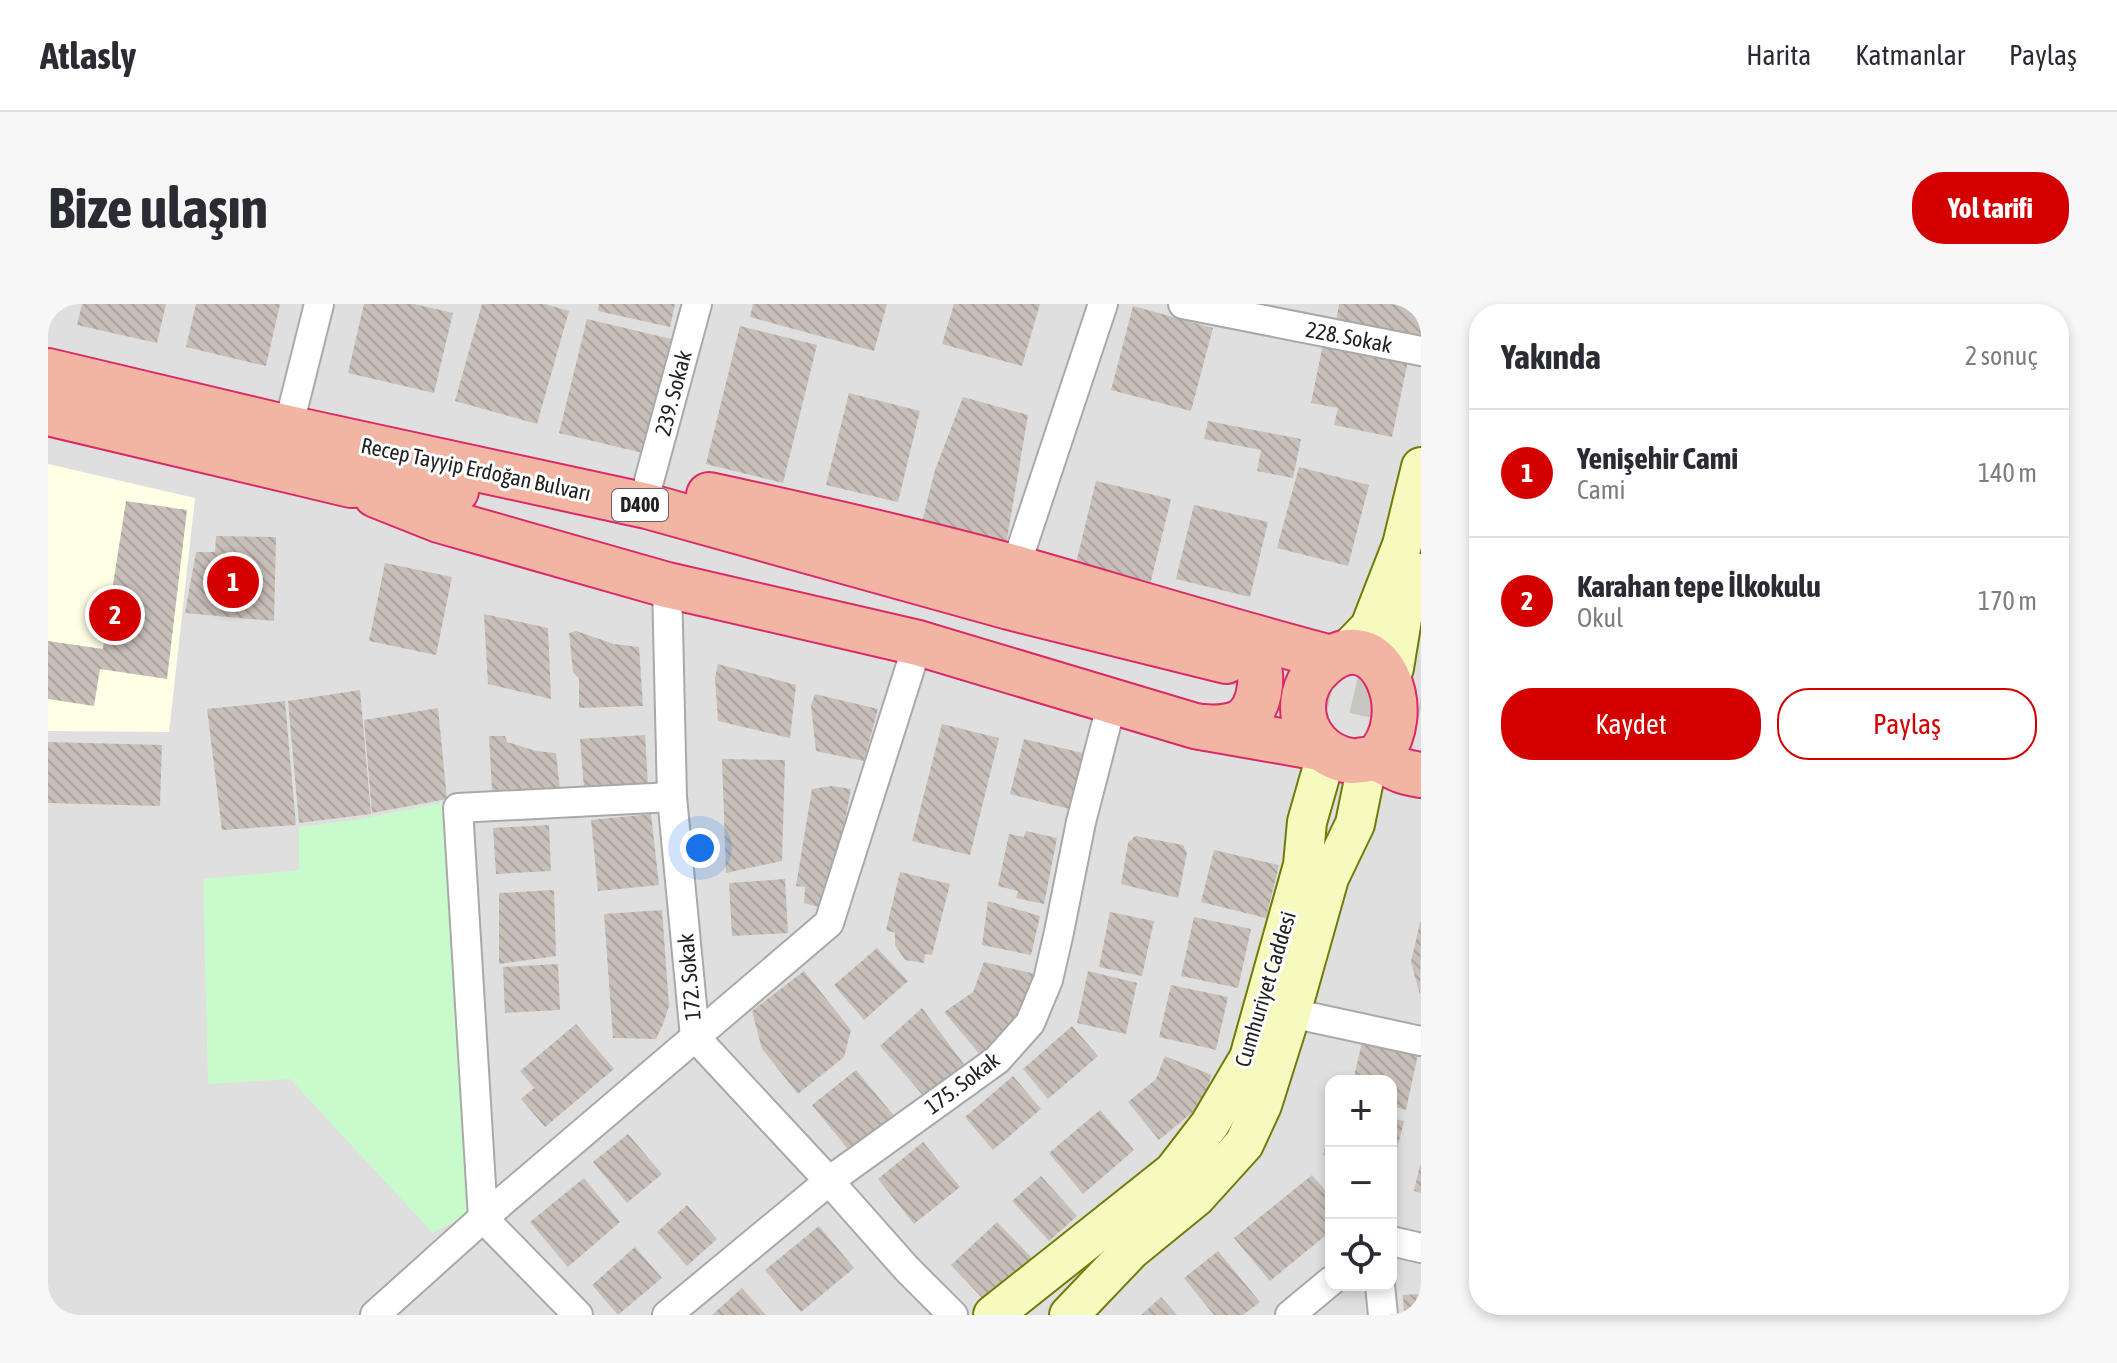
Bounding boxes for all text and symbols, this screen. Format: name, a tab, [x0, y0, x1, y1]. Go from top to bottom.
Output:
text: Atlasly	[40, 34, 136, 77]
text: Harita	[1746, 39, 1811, 71]
text: Katmanlar	[1855, 39, 1965, 71]
text: Paylaş	[2009, 39, 2077, 71]
button: Yol tarifi	[1912, 172, 2069, 244]
text: Bize ulaşın	[48, 176, 268, 240]
street label: 228. Sokak	[1304, 316, 1395, 358]
text: Yakında	[1501, 337, 1601, 376]
text: 2 sonuç	[1965, 341, 2037, 371]
street label: 239. Sokak	[649, 347, 697, 438]
street label: Recep Tayyip Erdoğan Bulvarı	[359, 432, 593, 506]
text: Yenişehir Cami	[1577, 441, 1738, 475]
text: 1	[1521, 458, 1533, 488]
text: 140 m	[1978, 458, 2037, 488]
text: Cami	[1577, 475, 1626, 505]
road number: D400	[612, 489, 668, 521]
pin: 1	[207, 552, 259, 612]
text: Karahan tepe İlkokulu	[1577, 569, 1821, 603]
pin: 2	[89, 585, 141, 645]
text: 2	[1521, 586, 1533, 616]
text: 170 m	[1978, 586, 2037, 616]
text: Okul	[1577, 603, 1623, 633]
button: Kaydet	[1501, 688, 1761, 760]
button: Paylaş	[1777, 688, 2037, 760]
your location	[680, 828, 720, 868]
street label: Cumhuriyet Caddesi	[1229, 908, 1301, 1070]
street label: 172. Sokak	[672, 932, 706, 1022]
street label: 175. Sokak	[919, 1046, 1005, 1120]
map controls	[1325, 1075, 1397, 1291]
button: +	[1325, 1075, 1397, 1147]
button: −	[1325, 1147, 1397, 1219]
button: locate	[1325, 1219, 1397, 1291]

